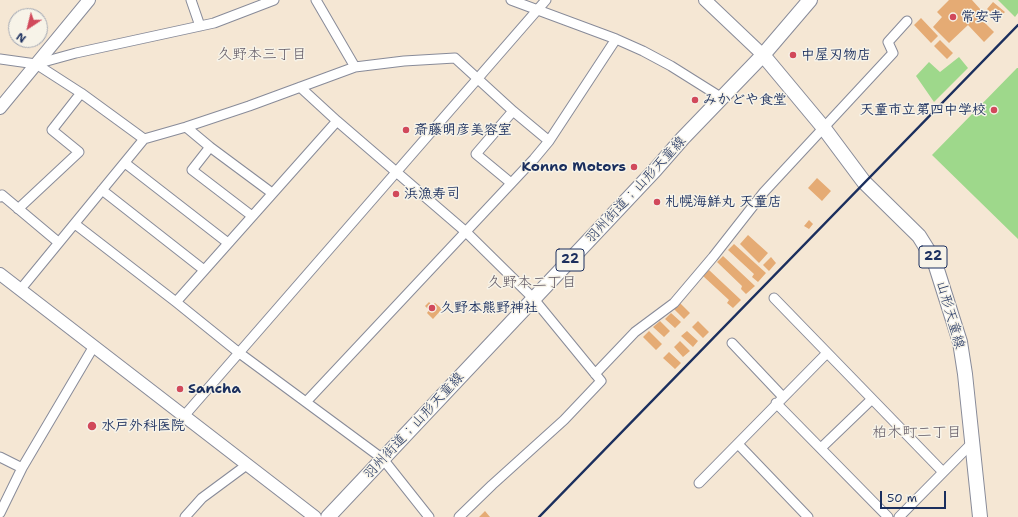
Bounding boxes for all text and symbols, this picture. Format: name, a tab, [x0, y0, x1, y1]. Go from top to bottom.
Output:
north arrow	[8, 8, 48, 48]
place label: 常安寺	[961, 9, 1003, 25]
marker: 常安寺	[948, 12, 958, 22]
text: N	[14, 29, 29, 46]
district label: 久野本三丁目	[217, 46, 307, 64]
place label: 中屋刃物店	[801, 47, 871, 63]
marker: 中屋刃物店	[788, 50, 798, 60]
place label: みかどや食堂	[703, 92, 787, 108]
marker: みかどや食堂	[690, 95, 700, 105]
place label: 天童市立第四中学校	[860, 102, 986, 118]
marker: 天童市立第四中学校	[989, 105, 999, 115]
place label: 斎藤明彦美容室	[414, 122, 512, 138]
marker: 斎藤明彦美容室	[401, 125, 411, 135]
street label: 羽州街道；山形天童線	[582, 133, 690, 247]
place label: Konno Motors	[522, 159, 626, 175]
marker: Konno Motors	[629, 162, 639, 172]
place label: 浜漁寿司	[404, 186, 460, 202]
marker: 浜漁寿司	[391, 189, 401, 199]
place label: 札幌海鮮丸 天童店	[665, 194, 782, 210]
marker: 札幌海鮮丸 天童店	[652, 197, 662, 207]
road number: 22	[919, 246, 947, 268]
road number: 22	[556, 249, 584, 271]
district label: 久野本二丁目	[487, 274, 577, 292]
street label: 山形天童線	[932, 279, 968, 351]
place label: 久野本熊野神社	[440, 300, 538, 316]
marker: 久野本熊野神社	[427, 303, 437, 313]
street label: 羽州街道；山形天童線	[360, 369, 468, 483]
place label: Sancha	[188, 381, 241, 397]
marker: Sancha	[175, 384, 185, 394]
place label: 水戸外科医院	[101, 418, 185, 434]
marker: 水戸外科医院	[86, 420, 98, 432]
district label: 柏木町二丁目	[872, 424, 962, 442]
scale bar	[882, 483, 948, 509]
text: 50 m	[887, 490, 917, 506]

